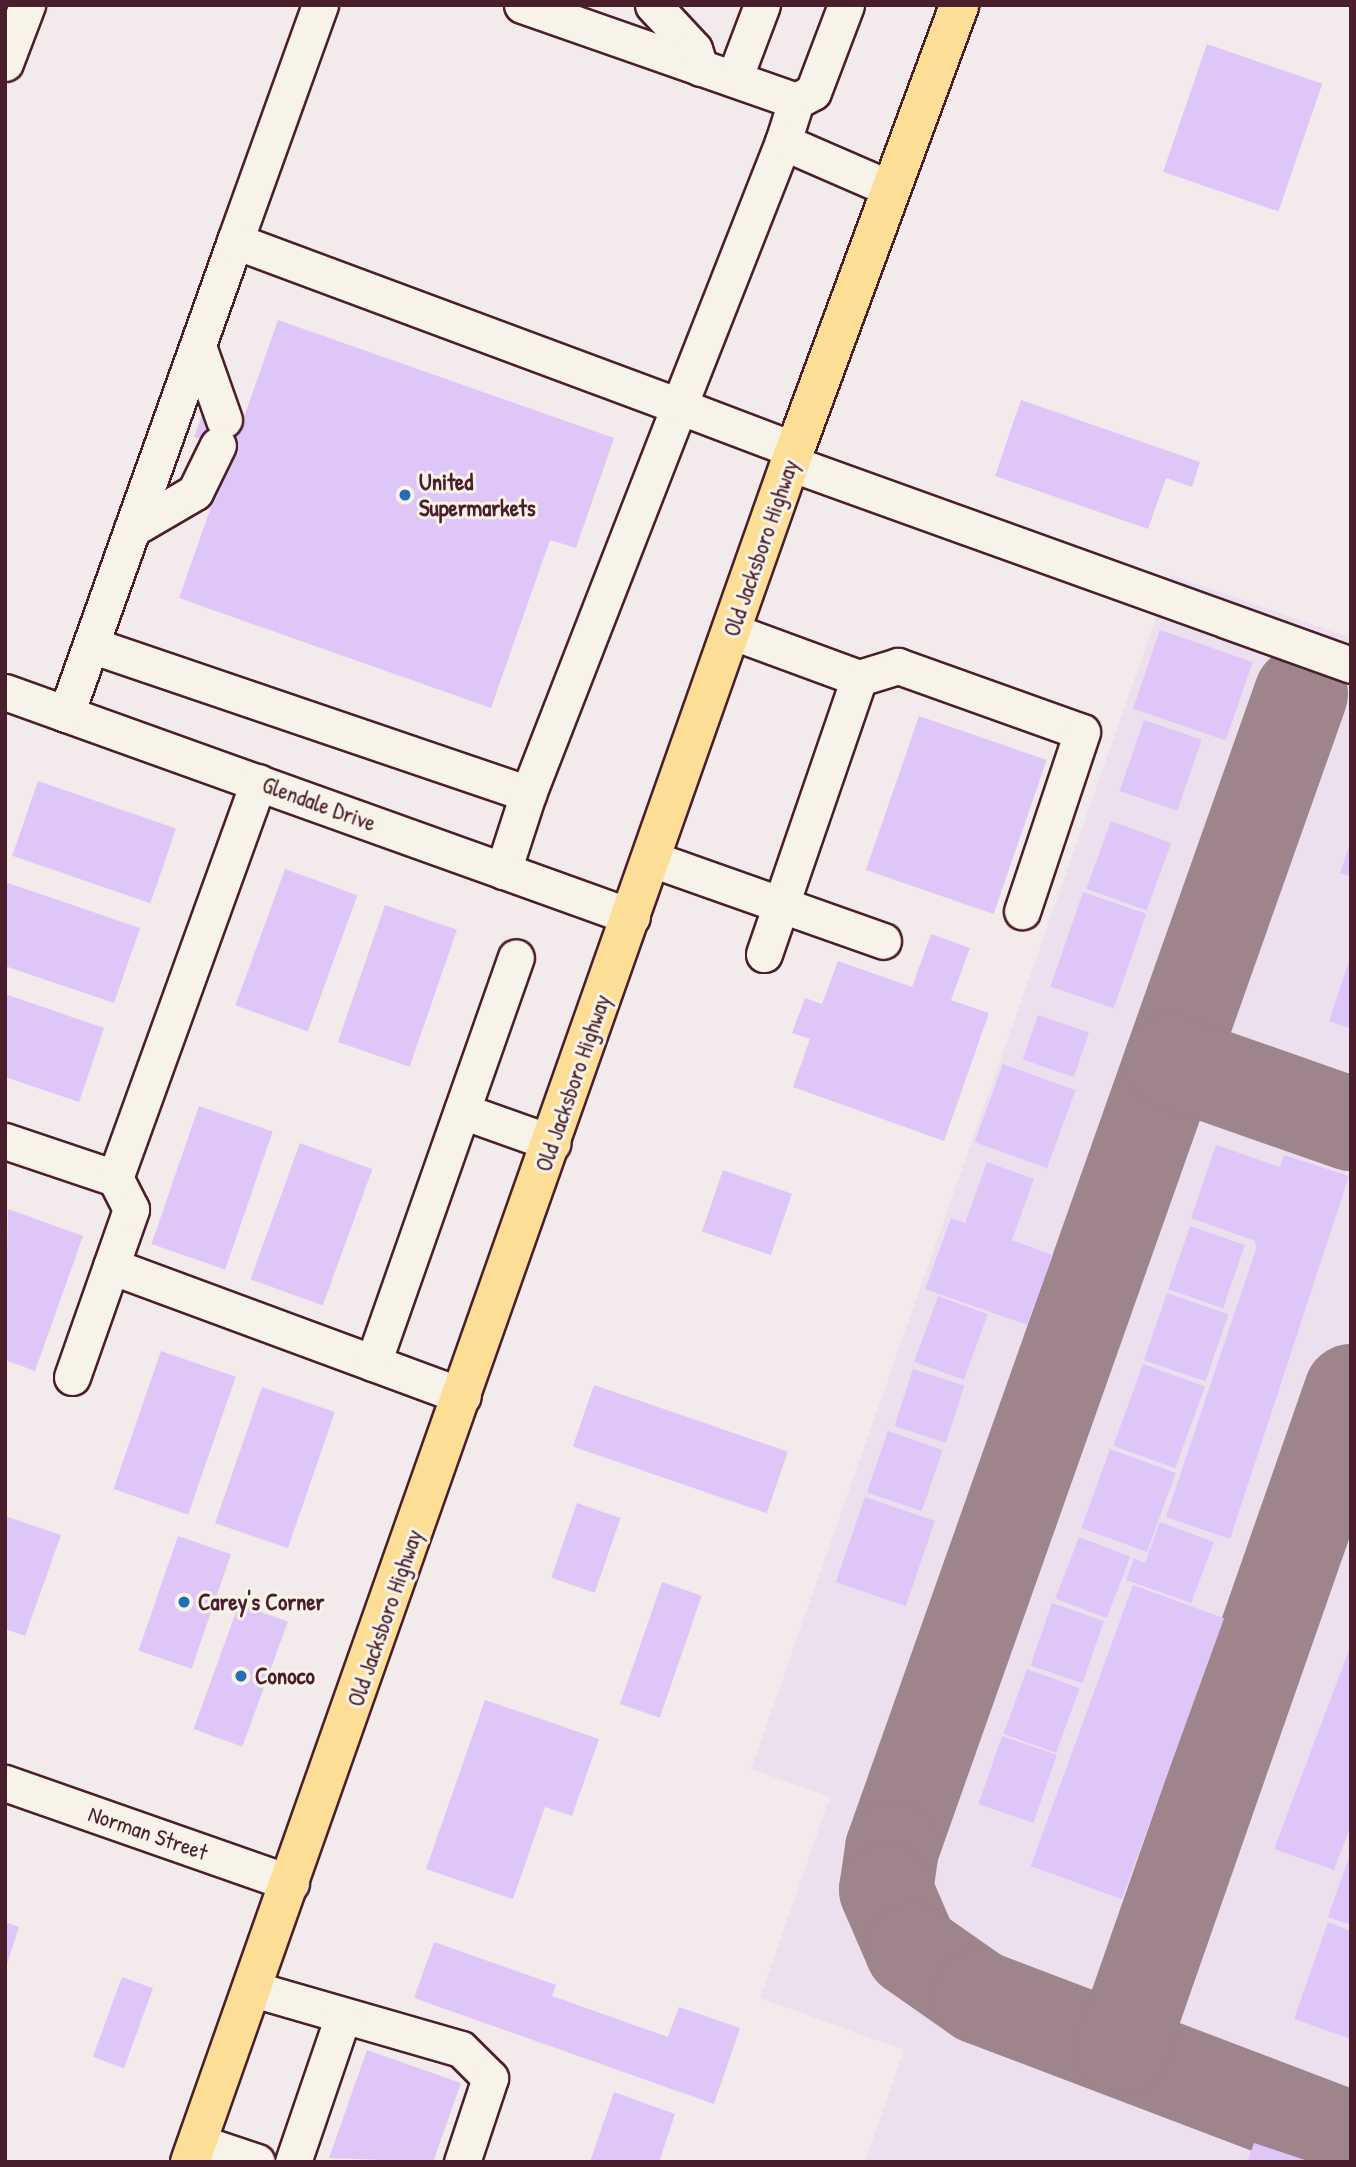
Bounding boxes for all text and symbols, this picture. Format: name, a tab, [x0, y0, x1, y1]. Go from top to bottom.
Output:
street label: Old Jacksboro Highway	[718, 456, 804, 640]
place label: United Supermarkets	[419, 468, 536, 522]
marker: United Supermarkets	[397, 487, 413, 503]
street label: Glendale Drive	[259, 771, 379, 837]
street label: Old Jacksboro Highway	[530, 991, 616, 1175]
street label: Old Jacksboro Highway	[342, 1526, 428, 1710]
place label: Carey's Corner	[198, 1588, 324, 1616]
marker: Carey's Corner	[176, 1594, 192, 1610]
place label: Conoco	[255, 1662, 315, 1690]
marker: Conoco	[233, 1668, 249, 1684]
street label: Norman Street	[85, 1800, 211, 1866]

